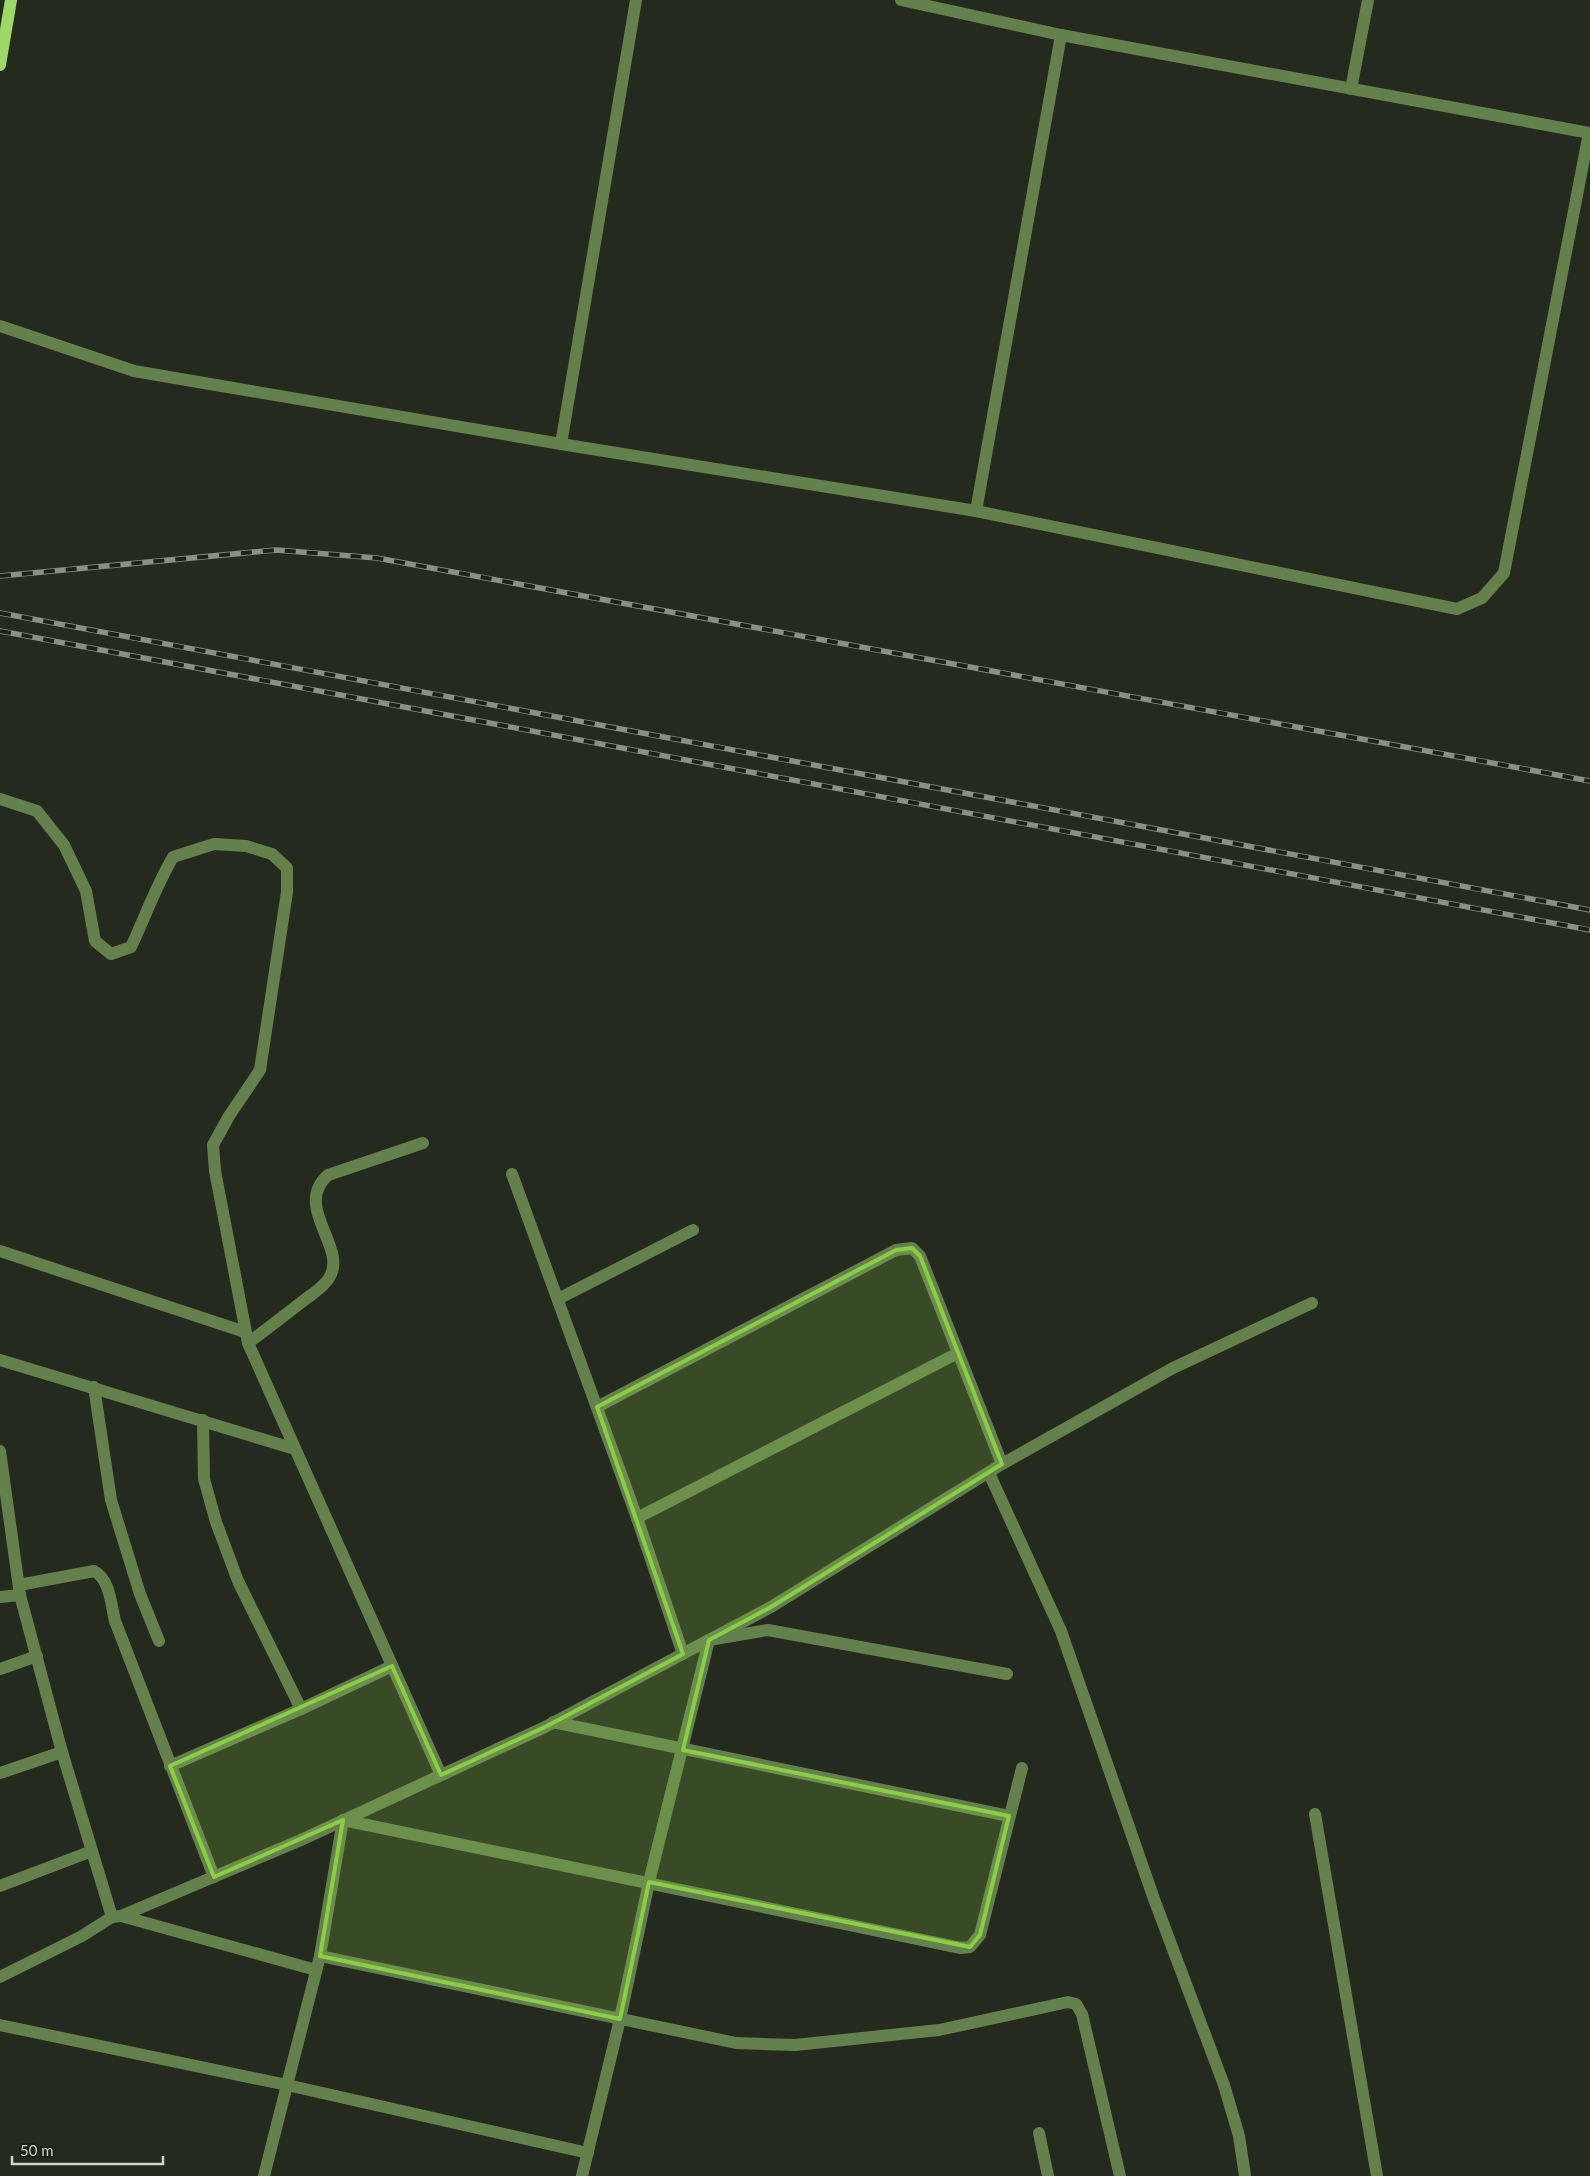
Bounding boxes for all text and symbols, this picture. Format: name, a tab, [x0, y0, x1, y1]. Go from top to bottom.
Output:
scale bar	[12, 2134, 164, 2166]
text: 50 m	[20, 2141, 54, 2159]

